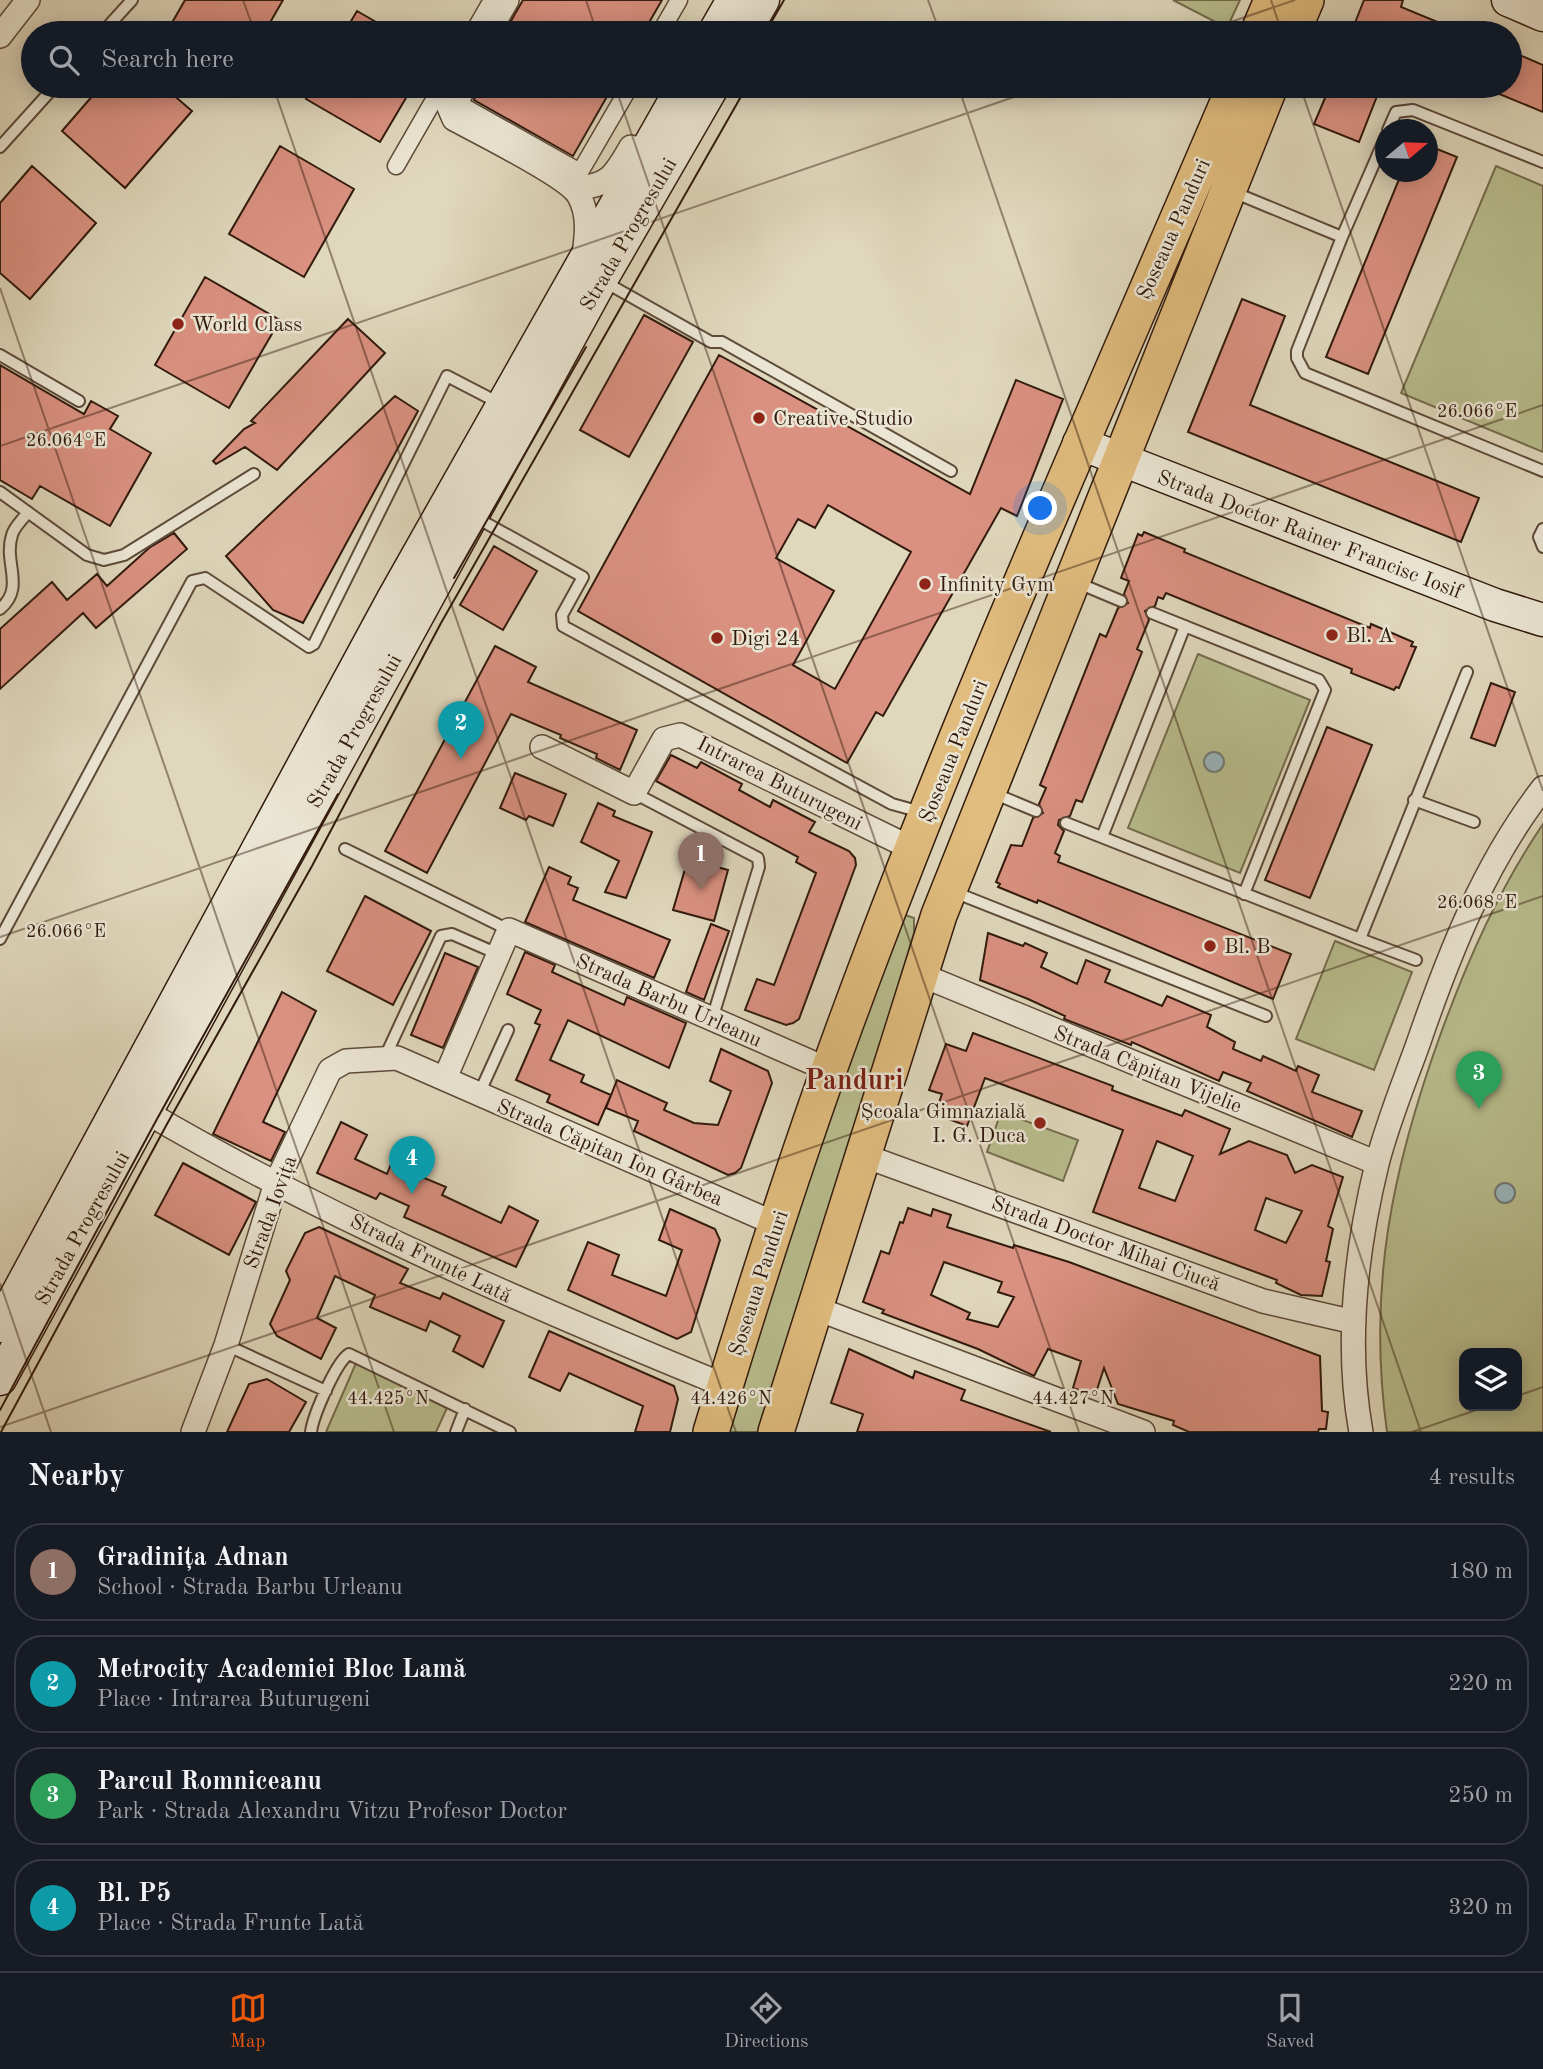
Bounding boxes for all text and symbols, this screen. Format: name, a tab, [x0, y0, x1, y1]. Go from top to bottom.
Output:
search box	[21, 21, 1522, 98]
icon: search	[45, 41, 83, 79]
text: Search here	[101, 47, 234, 73]
north arrow	[1375, 119, 1438, 182]
street label: Strada Progresului	[577, 155, 681, 315]
street label: Șoseaua Panduri	[1134, 156, 1215, 303]
place label: World Class	[192, 315, 302, 336]
marker: World Class	[170, 316, 186, 332]
text: 26.066°E	[1437, 403, 1517, 421]
place label: Creative Studio	[773, 409, 913, 430]
marker: Creative Studio	[751, 410, 767, 426]
text: 26.064°E	[26, 432, 106, 450]
street label: Strada Doctor Rainer Francisc Iosif	[1154, 467, 1466, 604]
your location	[1023, 491, 1057, 525]
place label: Infinity Gym	[939, 575, 1054, 596]
marker: Infinity Gym	[917, 576, 933, 592]
place label: Bl. A	[1346, 626, 1394, 647]
marker: Bl. A	[1324, 627, 1340, 643]
place label: Digi 24	[731, 629, 800, 650]
marker: Digi 24	[709, 630, 725, 646]
street label: Strada Progresului	[304, 651, 406, 812]
street label: Șoseaua Panduri	[916, 677, 993, 826]
pin: 2	[438, 701, 484, 759]
street label: Intrarea Buturugeni	[693, 734, 865, 835]
pin: 1	[678, 832, 724, 890]
text: 26.068°E	[1437, 894, 1517, 912]
text: 26.066°E	[26, 923, 106, 941]
place label: Bl. B	[1224, 937, 1270, 958]
marker: Bl. B	[1202, 938, 1218, 954]
street label: Strada Barbu Urleanu	[572, 951, 765, 1052]
street label: Strada Căpitan Vijelie	[1050, 1023, 1244, 1118]
pin: 3	[1456, 1051, 1502, 1109]
district label: Panduri	[804, 1068, 904, 1096]
street label: Strada Căpitan Ion Gârbea	[493, 1096, 726, 1211]
place label: Școala Gimnazială I. G. Duca	[861, 1102, 1026, 1147]
marker: Școala Gimnazială I. G. Duca	[1032, 1115, 1048, 1131]
pin: 4	[389, 1136, 435, 1194]
street label: Strada Progresului	[32, 1148, 134, 1309]
street label: Strada Iovița	[241, 1153, 303, 1272]
street label: Strada Doctor Mihai Ciucă	[988, 1193, 1223, 1296]
street label: Șoseaua Panduri	[726, 1208, 793, 1359]
street label: Strada Frunte Lată	[346, 1211, 514, 1308]
map controls	[1459, 1348, 1522, 1411]
button: layers	[1459, 1348, 1522, 1411]
text: 44.425°N	[347, 1390, 429, 1408]
text: 44.426°N	[690, 1390, 772, 1408]
text: 44.427°N	[1032, 1390, 1114, 1408]
text: Nearby	[28, 1462, 125, 1492]
text: 4 results	[1429, 1466, 1515, 1489]
text: Gradinița Adnan	[97, 1545, 289, 1571]
text: 1	[46, 1560, 60, 1583]
text: 180 m	[1448, 1560, 1513, 1583]
text: School · Strada Barbu Urleanu	[97, 1576, 402, 1599]
text: Metrocity Academiei Bloc Lamă	[97, 1657, 466, 1683]
text: 2	[46, 1672, 60, 1695]
text: 220 m	[1448, 1672, 1513, 1695]
text: Place · Intrarea Buturugeni	[97, 1688, 370, 1711]
text: Parcul Romniceanu	[97, 1769, 322, 1795]
text: 3	[46, 1784, 60, 1807]
text: 250 m	[1448, 1784, 1513, 1807]
text: Park · Strada Alexandru Vitzu Profesor Doctor	[97, 1800, 567, 1823]
text: Bl. P5	[97, 1881, 171, 1907]
text: 4	[46, 1896, 60, 1919]
text: 320 m	[1448, 1896, 1513, 1919]
text: Place · Strada Frunte Lată	[97, 1912, 364, 1935]
tab: Map	[229, 1989, 267, 2054]
tab: Directions	[724, 1989, 809, 2054]
tab: Saved	[1266, 1989, 1314, 2054]

